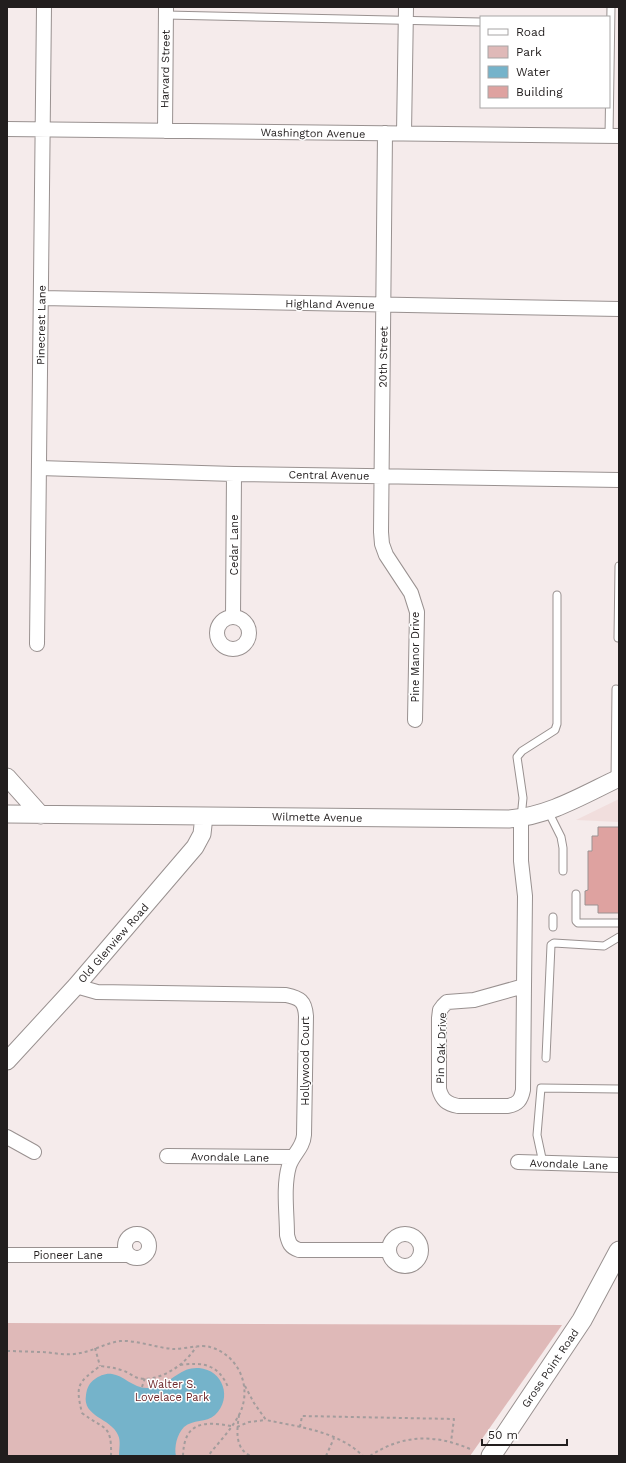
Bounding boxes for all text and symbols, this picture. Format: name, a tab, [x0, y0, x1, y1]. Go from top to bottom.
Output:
legend	[480, 16, 610, 108]
text: Road	[516, 25, 545, 39]
street label: Harvard Street	[158, 29, 173, 108]
text: Park	[516, 45, 542, 59]
text: Water	[516, 65, 551, 79]
text: Building	[516, 85, 563, 99]
street label: Washington Avenue	[260, 126, 365, 141]
street label: Pinecrest Lane	[34, 285, 49, 365]
street label: Highland Avenue	[285, 297, 375, 312]
street label: 20th Street	[376, 326, 391, 388]
street label: Central Avenue	[288, 468, 370, 483]
street label: Cedar Lane	[228, 515, 241, 575]
street label: Pine Manor Drive	[409, 612, 422, 702]
street label: Wilmette Avenue	[272, 810, 362, 825]
street label: Old Glenview Road	[75, 901, 151, 986]
street label: Pin Oak Drive	[434, 1012, 449, 1084]
street label: Hollywood Court	[299, 1016, 312, 1106]
street label: Avondale Lane	[191, 1150, 269, 1165]
street label: Avondale Lane	[529, 1157, 608, 1172]
street label: Pioneer Lane	[33, 1249, 103, 1262]
street label: Gross Point Road	[519, 1326, 582, 1410]
park label: Walter S. Lovelace Park	[135, 1378, 209, 1404]
scale bar	[482, 1421, 567, 1447]
text: 50 m	[488, 1428, 518, 1442]

